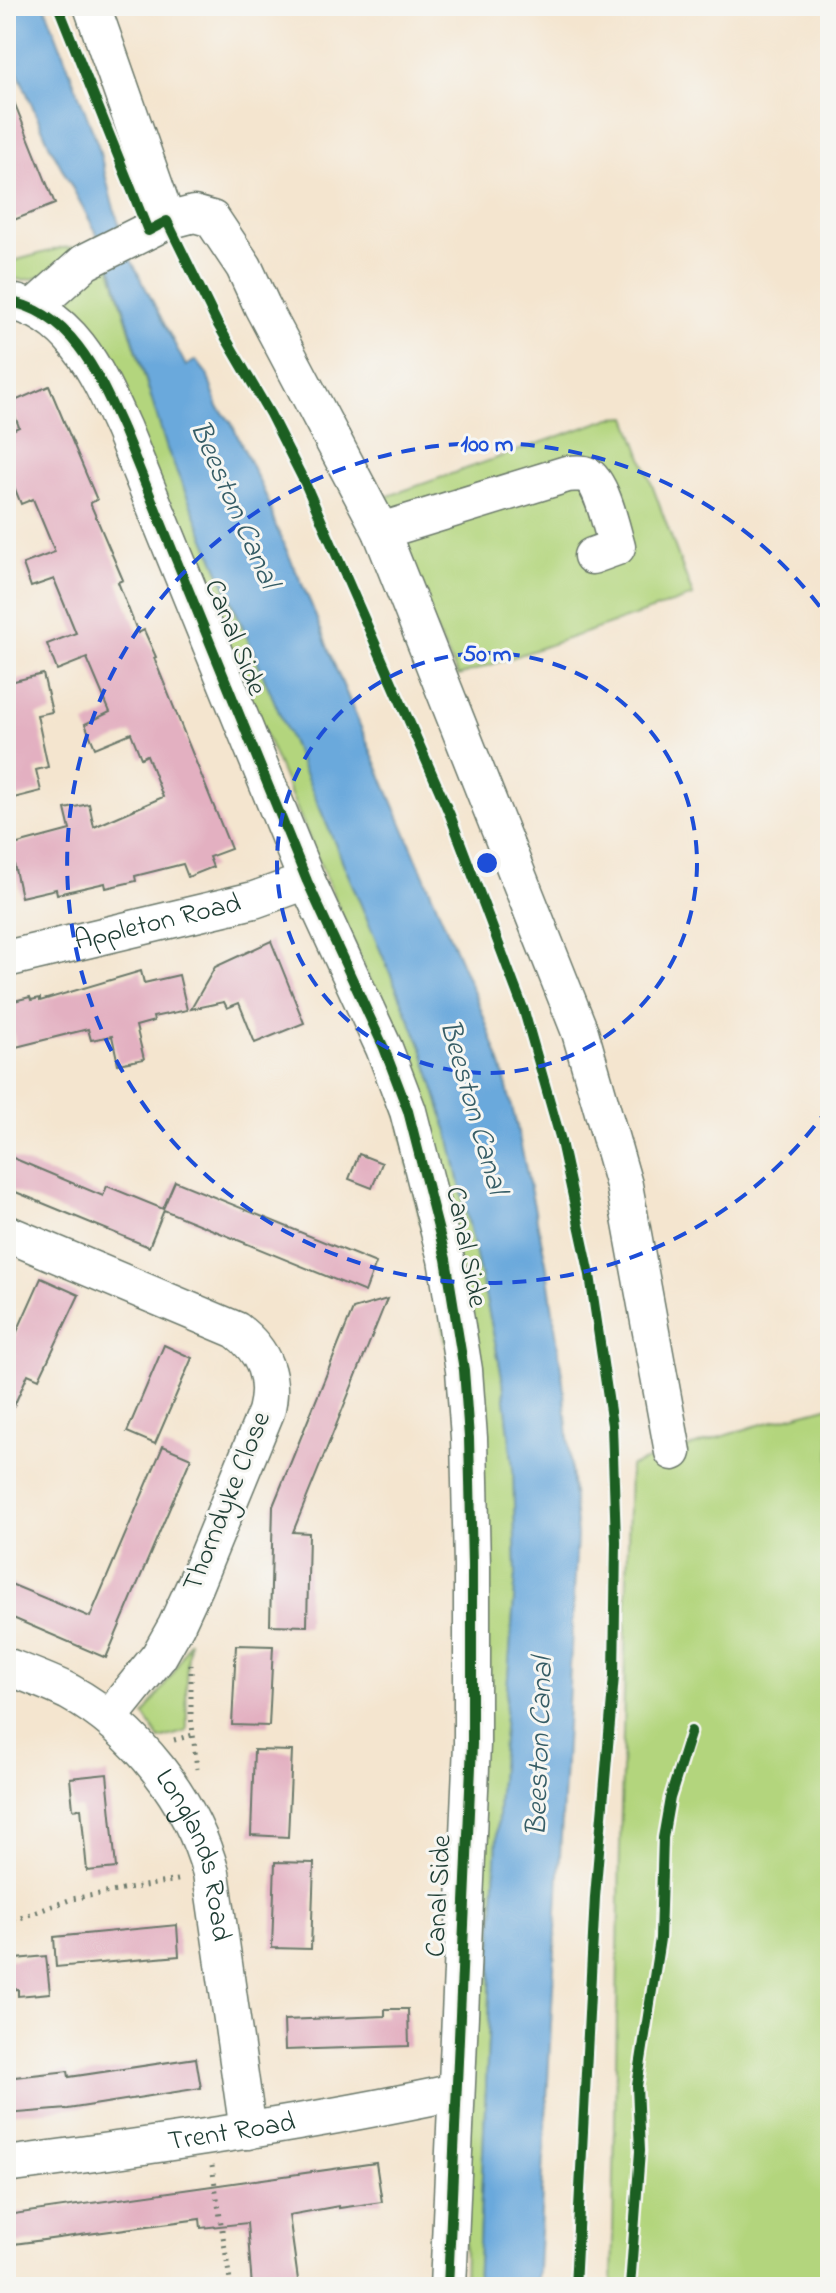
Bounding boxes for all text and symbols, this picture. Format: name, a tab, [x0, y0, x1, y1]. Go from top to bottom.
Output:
water label: Beeston Canal	[176, 414, 291, 599]
text: 100 m	[461, 428, 514, 463]
street label: Canal Side	[192, 574, 276, 703]
text: 50 m	[463, 638, 512, 673]
centre of rings	[473, 849, 501, 877]
street label: Appleton Road	[70, 883, 245, 962]
water label: Beeston Canal	[426, 1015, 519, 1203]
street label: Canal Side	[433, 1183, 497, 1311]
street label: Thorndyke Close	[173, 1405, 283, 1598]
water label: Beeston Canal	[516, 1653, 566, 1837]
street label: Longlands Road	[144, 1760, 241, 1944]
street label: Canal Side	[416, 1833, 464, 1958]
street label: Trent Road	[165, 2102, 299, 2163]

